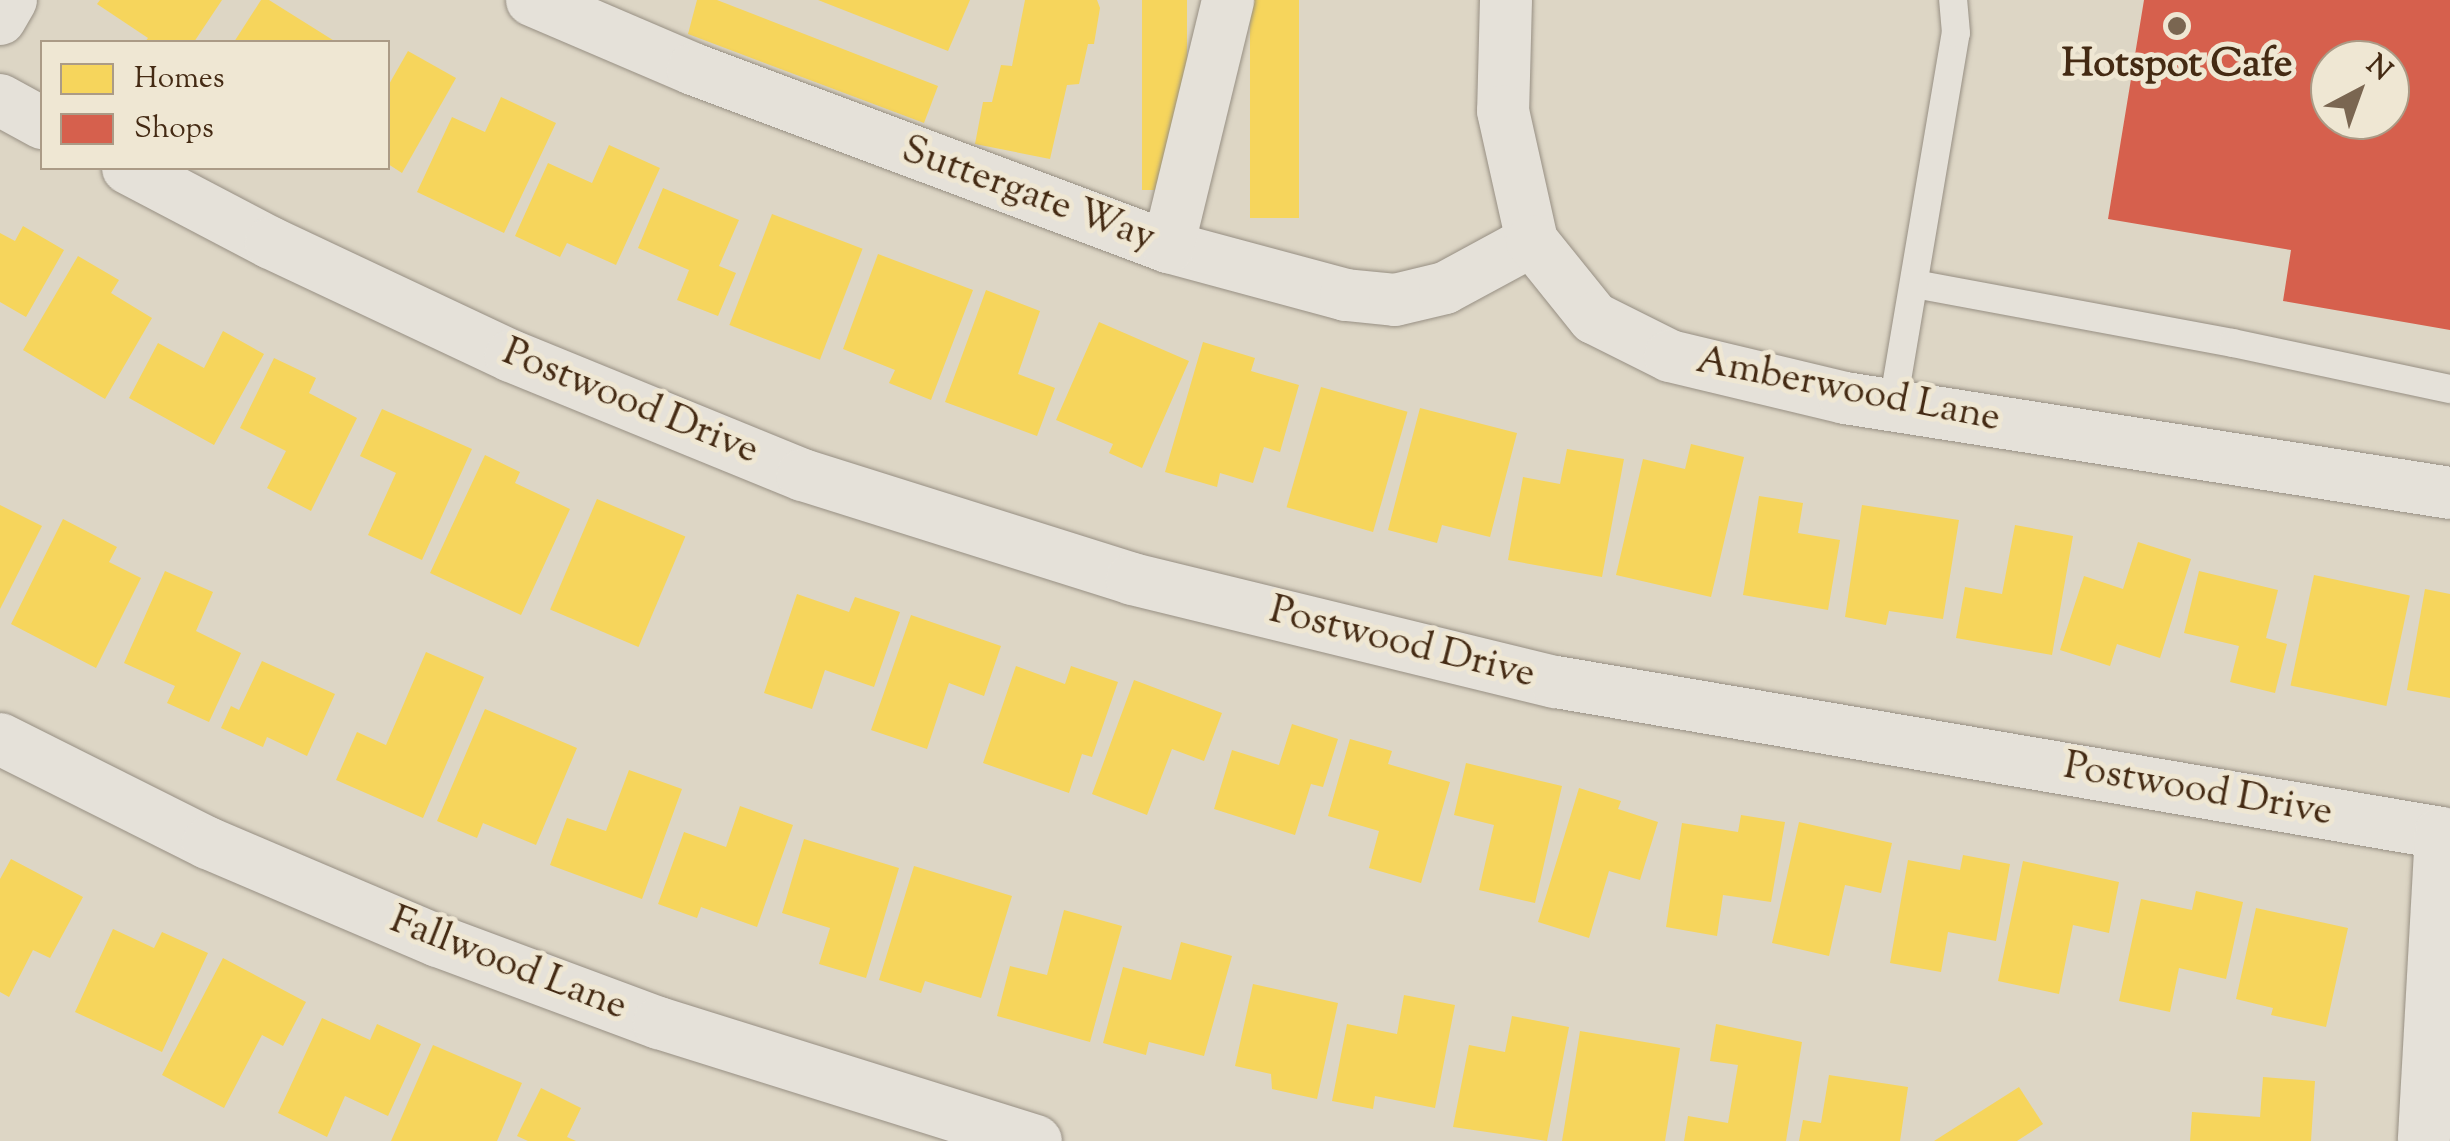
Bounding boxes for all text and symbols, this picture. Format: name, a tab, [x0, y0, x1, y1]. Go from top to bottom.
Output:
marker: Hotspot Cafe	[2166, 15, 2188, 37]
legend	[40, 40, 390, 170]
north arrow	[2310, 40, 2410, 140]
place label: Hotspot Cafe	[2062, 42, 2292, 90]
text: N	[2357, 46, 2400, 91]
text: Homes	[134, 58, 224, 101]
text: Shops	[134, 108, 214, 151]
street label: Suttergate Way	[895, 127, 1161, 263]
street label: Postwood Drive	[495, 330, 765, 476]
street label: Amberwood Lane	[1692, 338, 2004, 444]
street label: Postwood Drive	[1264, 588, 1540, 700]
street label: Postwood Drive	[2060, 744, 2336, 838]
street label: Fallwood Lane	[383, 898, 633, 1032]

